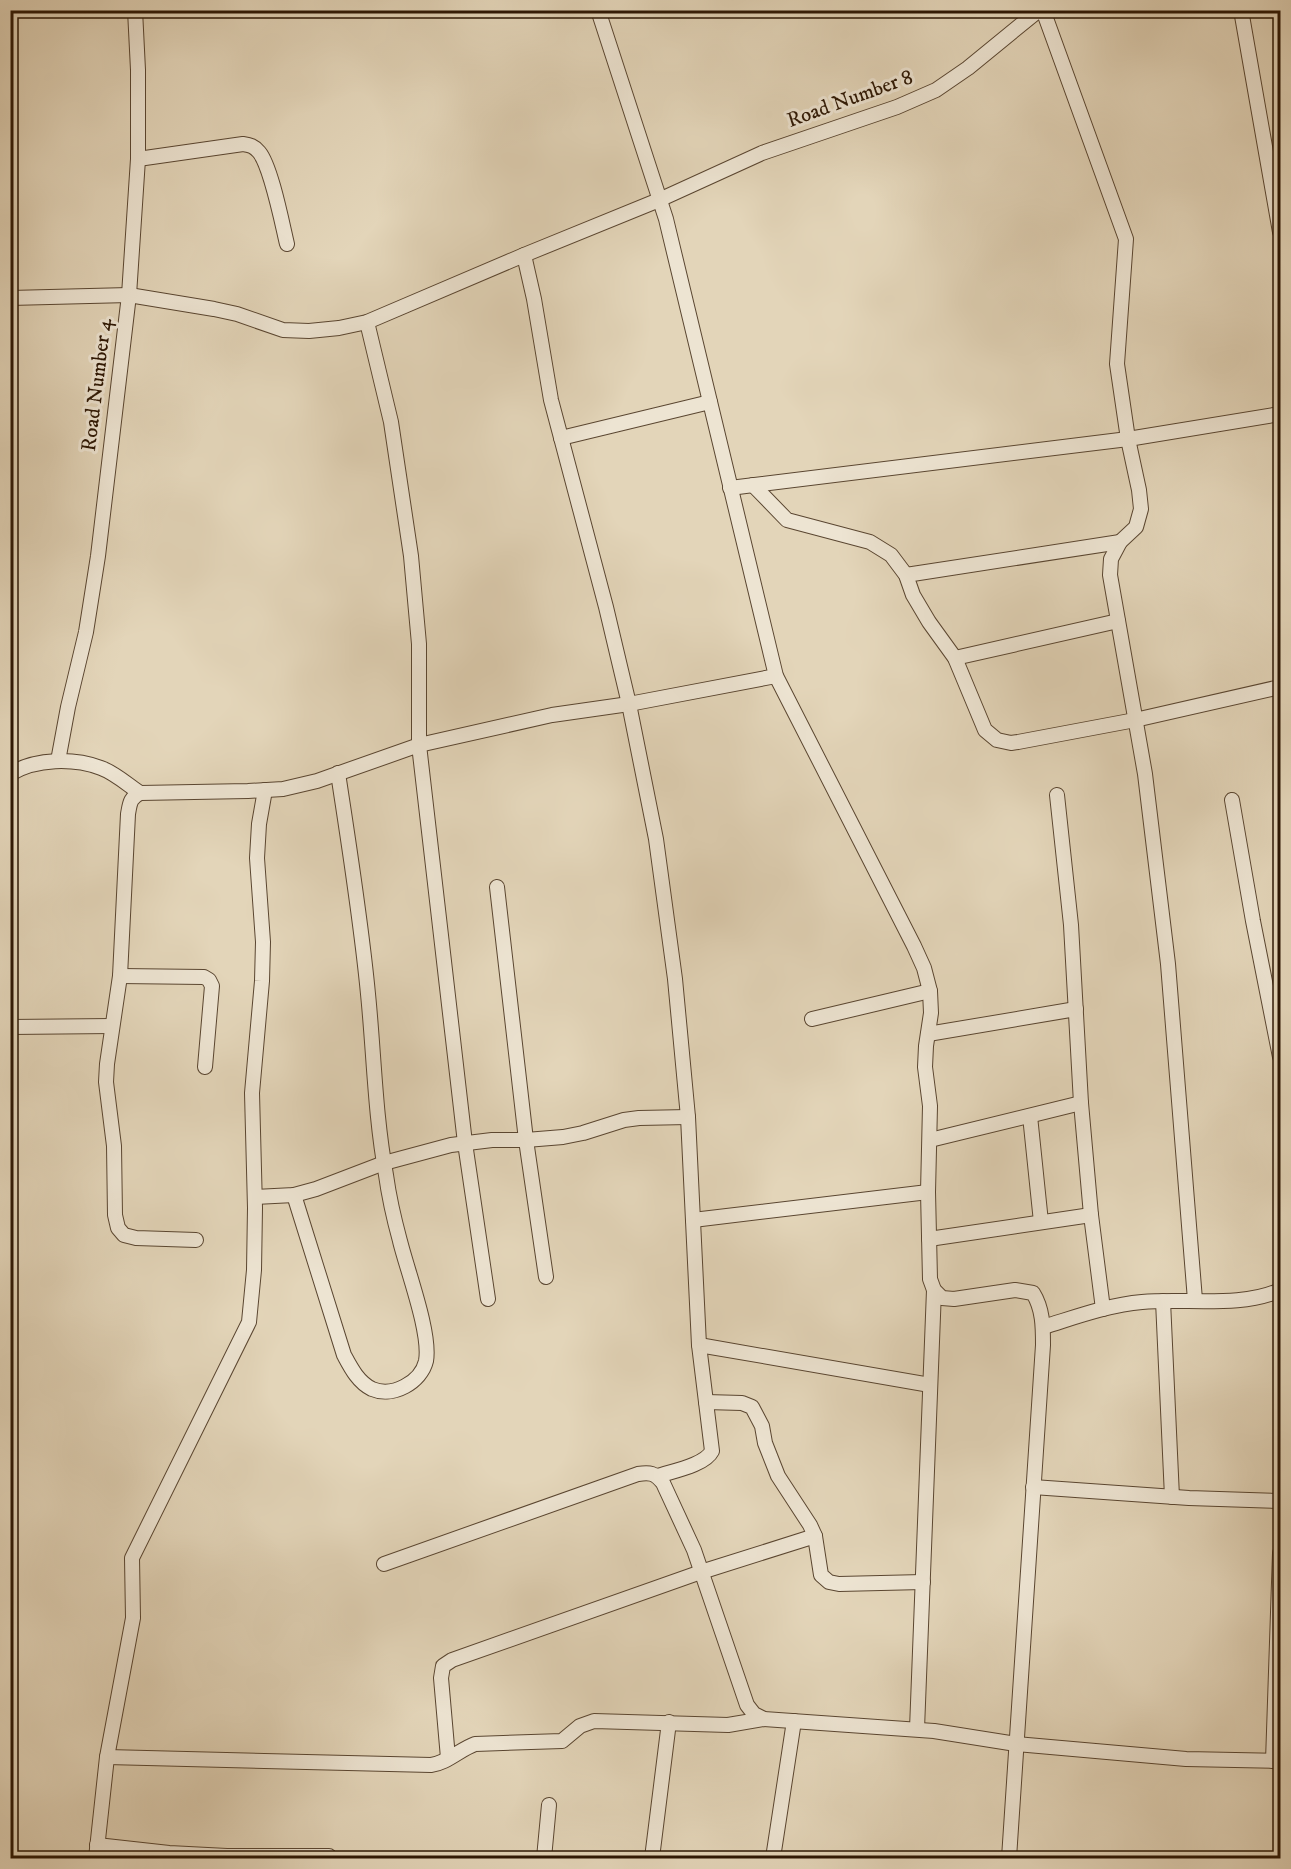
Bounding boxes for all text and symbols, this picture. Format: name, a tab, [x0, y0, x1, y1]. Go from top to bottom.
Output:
street label: Road Number 8	[784, 64, 916, 134]
street label: Road Number 4	[76, 316, 118, 453]

